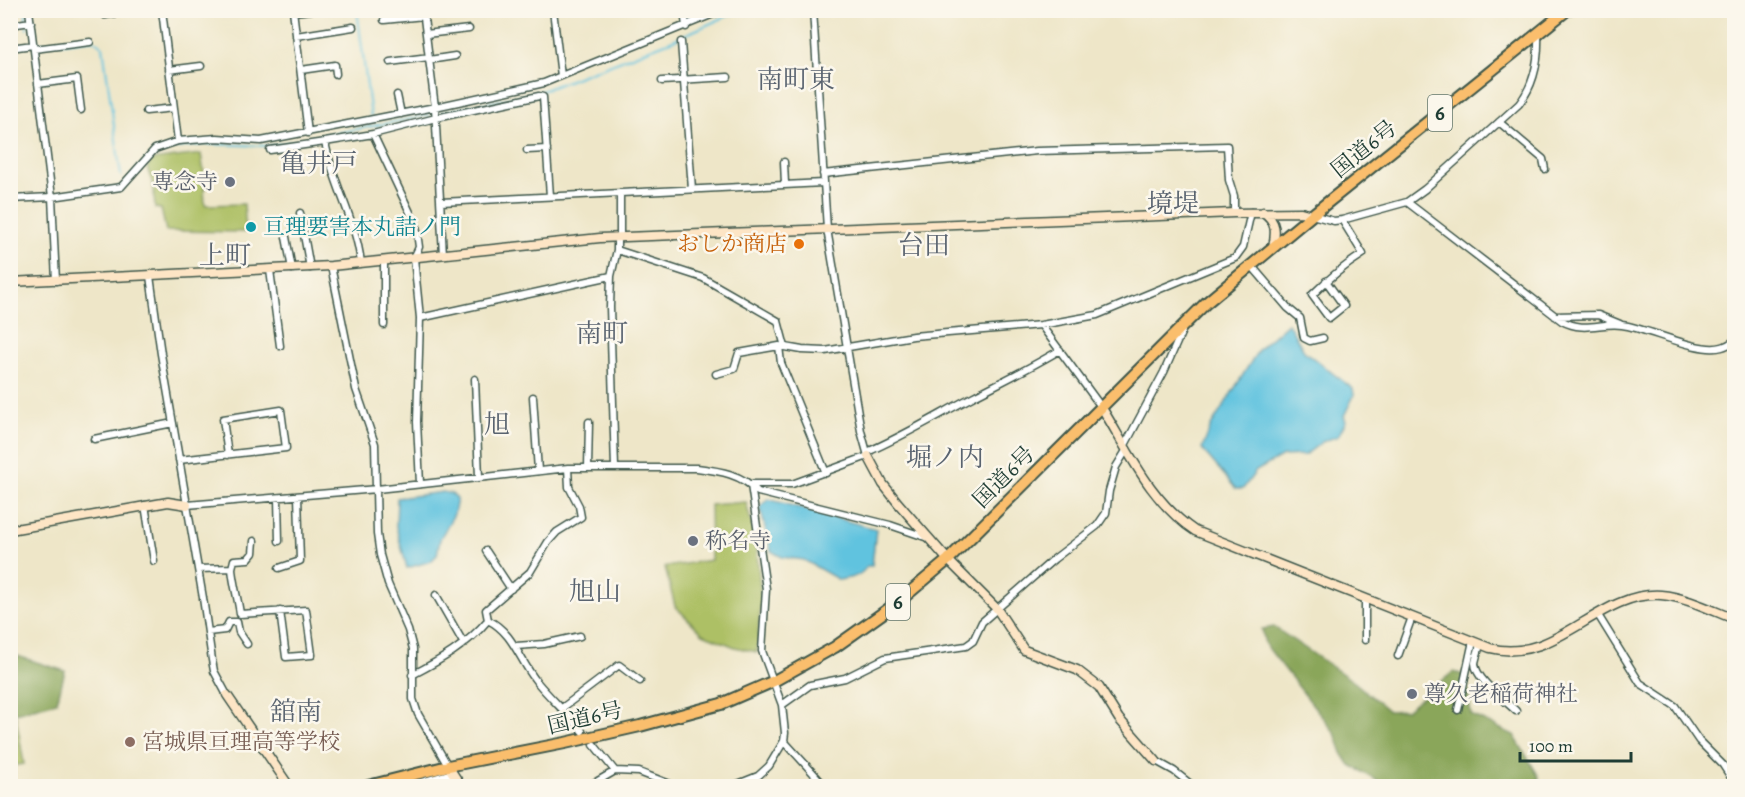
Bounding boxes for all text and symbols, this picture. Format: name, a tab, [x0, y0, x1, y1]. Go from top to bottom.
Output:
district label: 南町東	[757, 62, 835, 97]
road number: 6	[1428, 95, 1452, 131]
street label: 国道6号	[1325, 113, 1403, 185]
district label: 亀井戸	[280, 146, 358, 181]
place label: 専念寺	[152, 167, 218, 197]
marker: 専念寺	[223, 175, 237, 189]
district label: 境堤	[1147, 186, 1199, 221]
place label: 亘理要害本丸詰ノ門	[263, 212, 461, 242]
marker: 亘理要害本丸詰ノ門	[244, 220, 258, 234]
district label: 台田	[898, 228, 950, 263]
place label: おしか商店	[677, 229, 787, 259]
marker: おしか商店	[792, 237, 806, 251]
district label: 上町	[199, 238, 251, 273]
district label: 南町	[576, 316, 628, 351]
district label: 旭	[484, 407, 510, 442]
street label: 国道6号	[966, 439, 1042, 515]
district label: 堀ノ内	[906, 440, 984, 475]
place label: 称名寺	[705, 526, 771, 556]
marker: 称名寺	[686, 534, 700, 548]
district label: 旭山	[569, 574, 621, 609]
road number: 6	[886, 584, 910, 620]
place label: 尊久老稲荷神社	[1424, 679, 1578, 709]
marker: 尊久老稲荷神社	[1405, 687, 1419, 701]
district label: 舘南	[270, 694, 322, 729]
street label: 国道6号	[545, 695, 625, 741]
scale bar	[1520, 725, 1631, 763]
place label: 宮城県亘理高等学校	[142, 727, 340, 757]
text: 100 m	[1529, 734, 1573, 758]
marker: 宮城県亘理高等学校	[123, 735, 137, 749]

